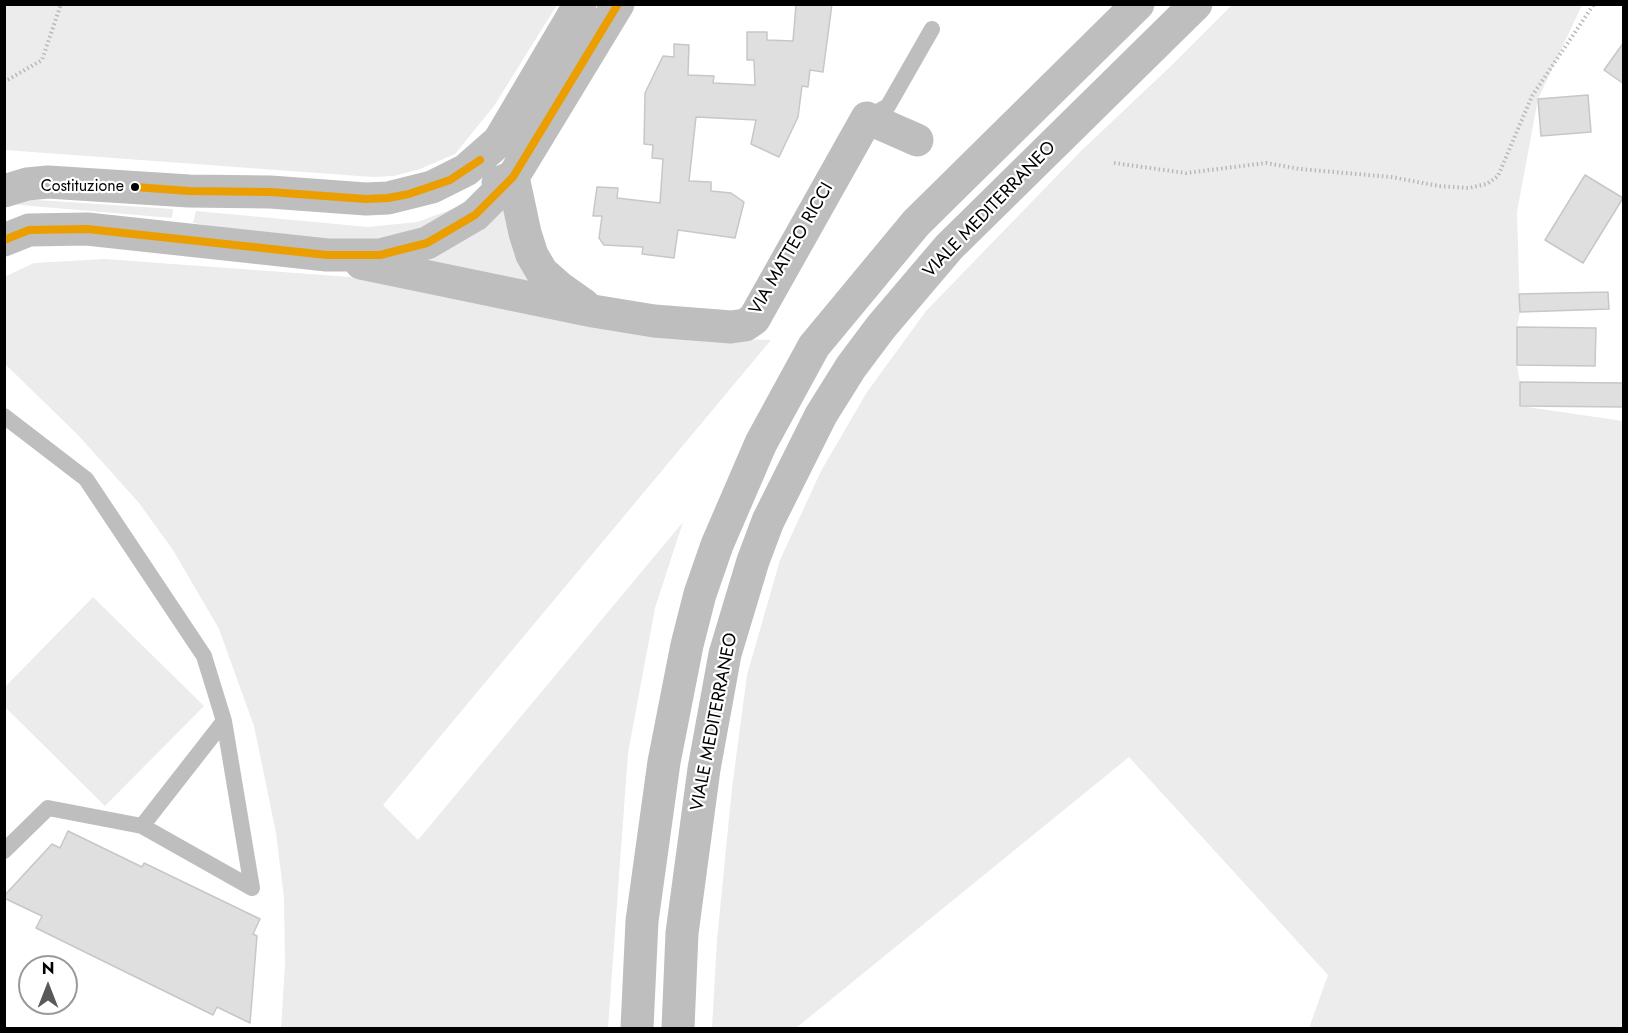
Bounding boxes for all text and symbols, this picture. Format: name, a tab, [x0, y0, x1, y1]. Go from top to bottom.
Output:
street label: VIALE MEDITERRANEO	[919, 137, 1061, 283]
place label: Costituzione	[41, 177, 124, 197]
street label: VIA MATTEO RICCI	[745, 179, 839, 319]
marker: Costituzione	[129, 181, 141, 193]
street label: VIALE MEDITERRANEO	[687, 631, 743, 813]
north arrow	[18, 955, 78, 1015]
text: N	[42, 957, 54, 980]

